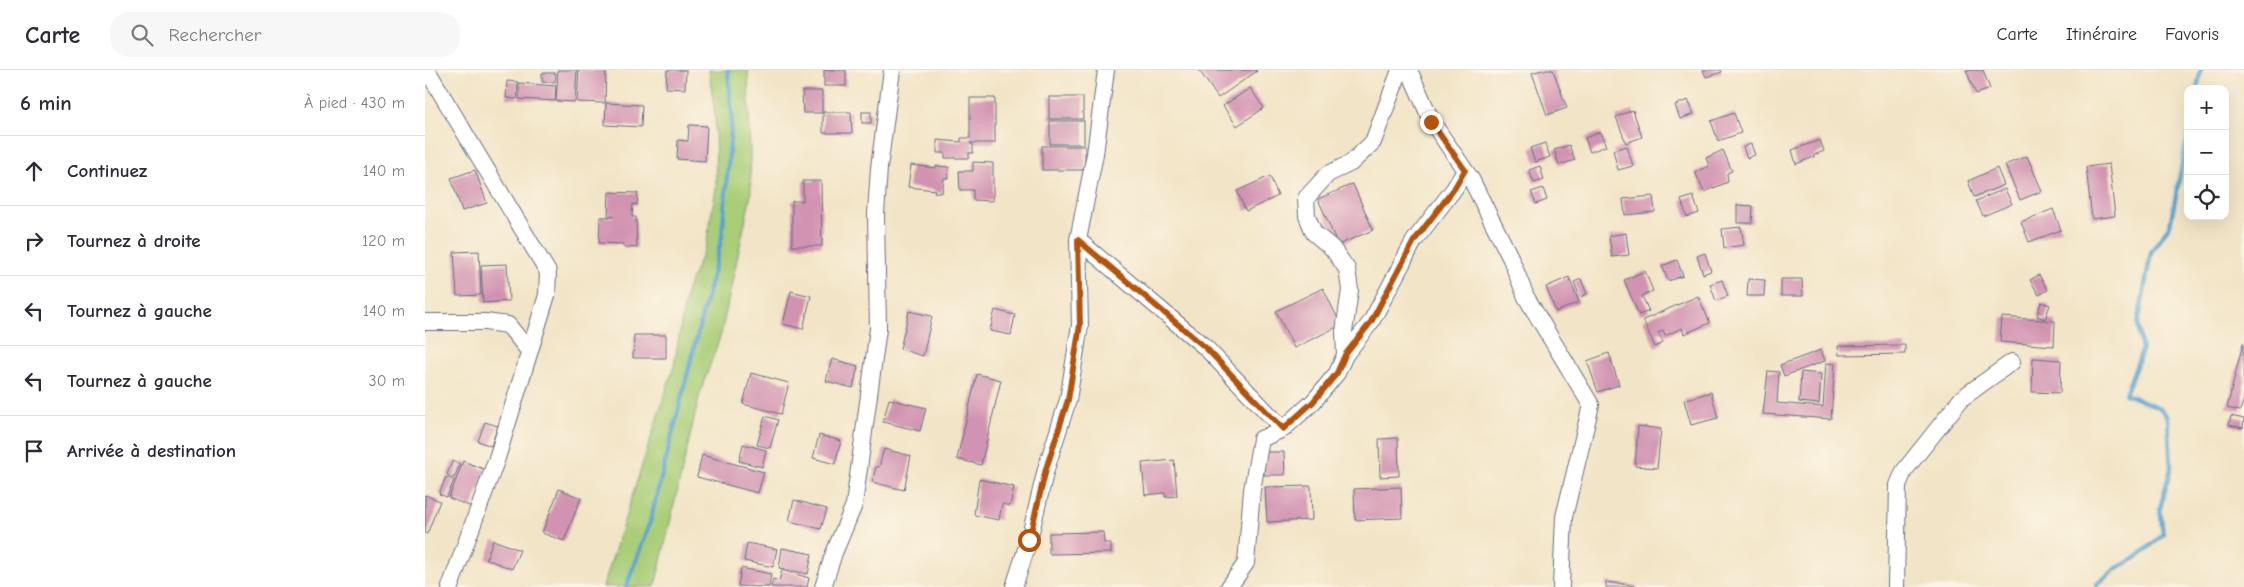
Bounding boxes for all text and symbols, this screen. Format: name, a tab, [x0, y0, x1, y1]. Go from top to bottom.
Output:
search box	[110, 12, 460, 57]
text: Carte	[25, 21, 80, 49]
icon: search	[128, 21, 156, 49]
text: Rechercher	[168, 24, 261, 46]
text: Carte	[1997, 24, 2038, 45]
text: Itinéraire	[2066, 24, 2137, 45]
text: Favoris	[2165, 24, 2219, 45]
map controls	[2184, 85, 2229, 220]
button: +	[2184, 85, 2229, 130]
text: 6 min	[20, 91, 72, 115]
text: À pied · 430 m	[304, 94, 405, 112]
route end	[1420, 111, 1443, 134]
button: −	[2184, 130, 2229, 175]
icon: ahead	[20, 157, 48, 185]
text: Continuez	[67, 160, 147, 182]
text: 140 m	[363, 162, 405, 180]
button: locate	[2184, 175, 2229, 220]
icon: right	[20, 227, 48, 255]
text: Tournez à droite	[67, 230, 201, 252]
text: 120 m	[362, 232, 405, 250]
icon: left	[20, 297, 48, 325]
text: Tournez à gauche	[67, 300, 212, 322]
text: 140 m	[363, 302, 405, 320]
icon: left	[20, 367, 48, 395]
text: Tournez à gauche	[67, 370, 212, 392]
text: 30 m	[369, 372, 405, 390]
icon: arrive	[20, 437, 48, 465]
text: Arrivée à destination	[67, 440, 236, 462]
route start	[1018, 529, 1041, 552]

